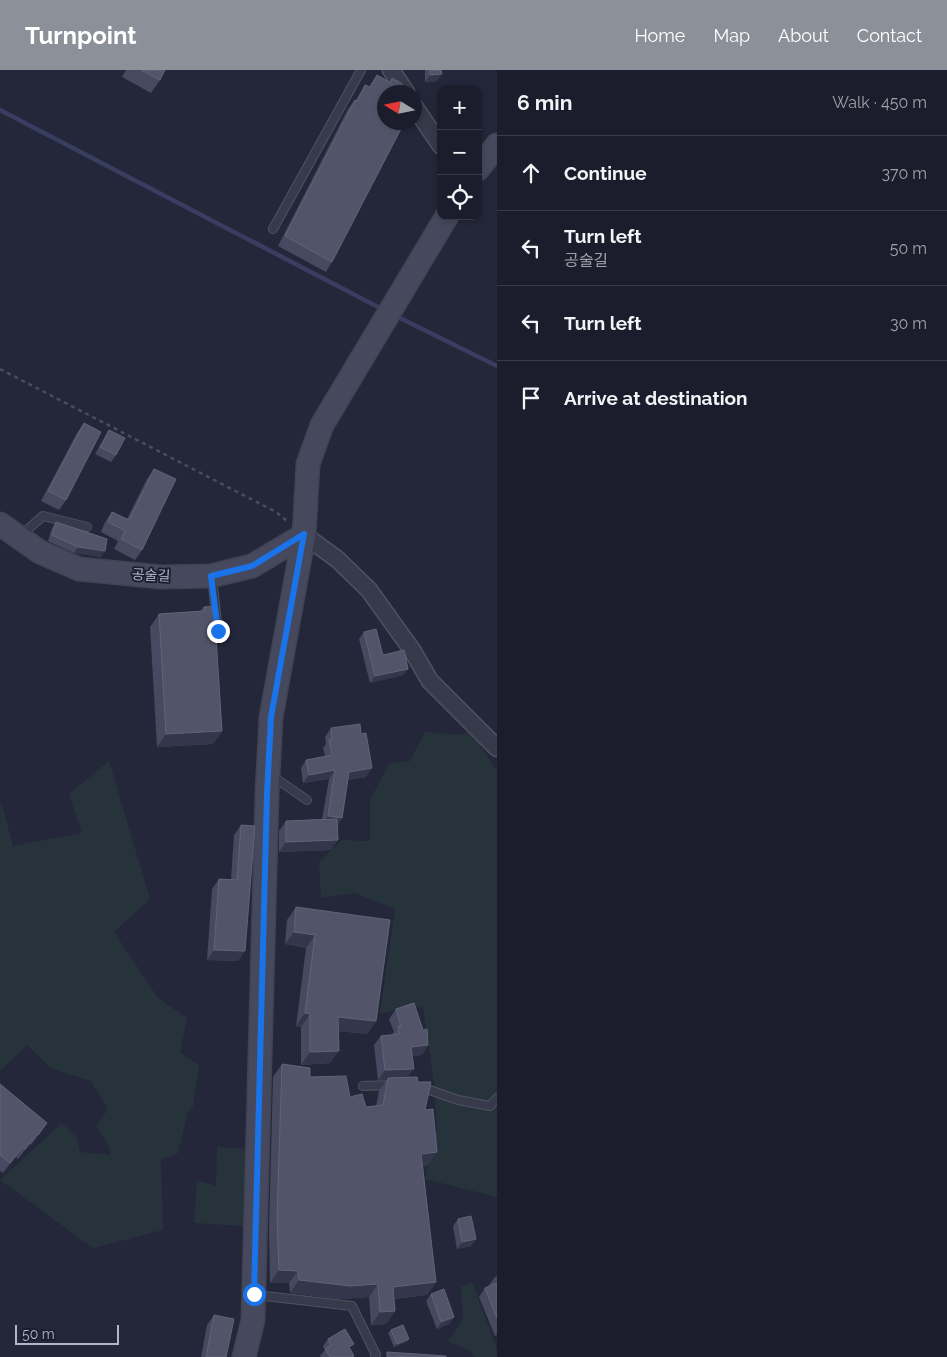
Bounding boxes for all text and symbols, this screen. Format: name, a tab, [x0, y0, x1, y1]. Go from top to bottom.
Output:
text: Turnpoint	[25, 21, 137, 50]
text: Home	[634, 25, 685, 46]
text: Map	[713, 25, 750, 46]
text: About	[778, 25, 829, 46]
text: Contact	[857, 25, 922, 46]
north arrow	[377, 85, 422, 130]
map controls	[437, 85, 482, 220]
button: +	[437, 85, 482, 130]
text: 6 min	[517, 90, 572, 115]
text: Walk · 450 m	[832, 93, 927, 112]
button: −	[437, 130, 482, 175]
icon: ahead	[517, 159, 545, 187]
text: Continue	[564, 162, 647, 184]
text: 370 m	[881, 164, 927, 183]
button: locate	[437, 175, 482, 220]
text: Turn left	[564, 225, 641, 247]
icon: left	[517, 234, 545, 262]
text: 50 m	[890, 239, 927, 258]
text: 공술길	[564, 251, 608, 270]
icon: left	[517, 309, 545, 337]
text: Turn left	[564, 312, 641, 334]
text: 30 m	[890, 314, 927, 333]
icon: arrive	[517, 384, 545, 412]
text: Arrive at destination	[564, 387, 748, 409]
street label: 공술길	[131, 566, 171, 584]
route end	[207, 620, 230, 643]
route start	[243, 1283, 266, 1306]
scale bar	[15, 1322, 119, 1345]
text: 50 m	[22, 1326, 55, 1342]

